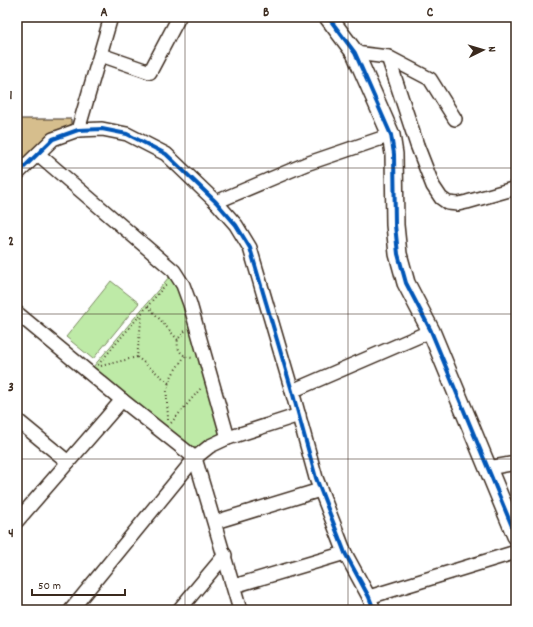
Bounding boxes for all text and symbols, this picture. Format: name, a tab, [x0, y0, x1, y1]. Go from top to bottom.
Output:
text: A	[100, 4, 108, 23]
text: B	[263, 4, 269, 23]
text: C	[427, 4, 434, 23]
north arrow	[463, 30, 503, 70]
text: N	[483, 46, 499, 53]
text: 1	[10, 87, 13, 106]
text: 2	[8, 233, 14, 252]
text: 3	[8, 379, 14, 398]
text: 4	[8, 525, 14, 544]
scale bar	[32, 571, 125, 597]
text: 50 m	[38, 578, 61, 595]

